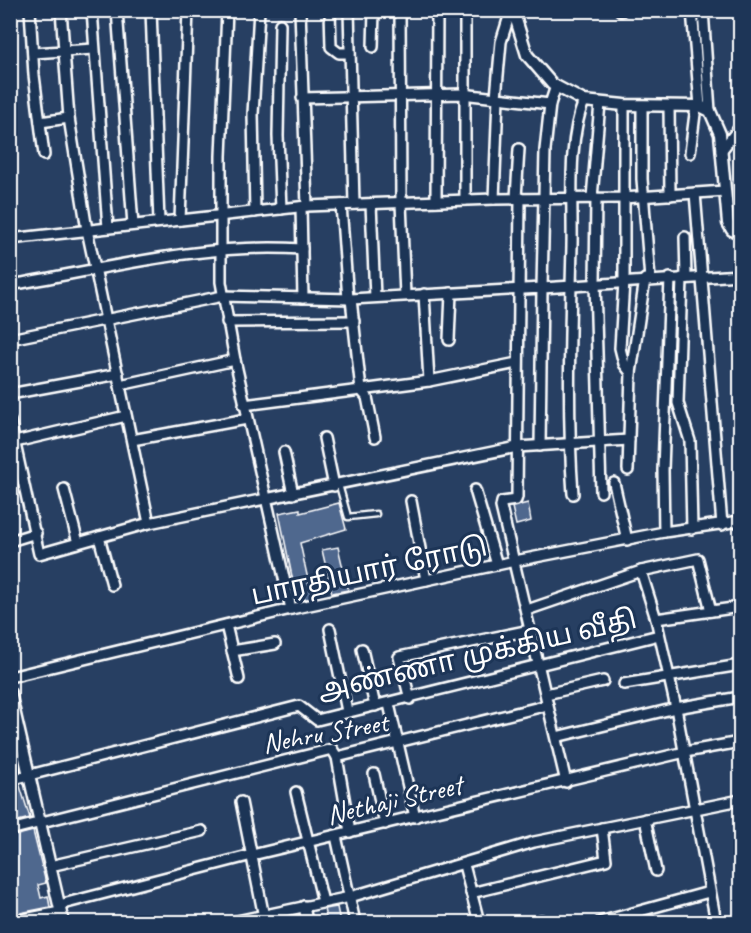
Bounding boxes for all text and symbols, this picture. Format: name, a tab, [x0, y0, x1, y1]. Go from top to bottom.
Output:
street label: பாரதியார் ரோடு	[248, 528, 491, 614]
street label: அண்ணா முக்கிய வீதி	[314, 601, 640, 709]
street label: Nehru Street	[260, 704, 393, 761]
street label: Nethaji Street	[323, 766, 469, 832]

